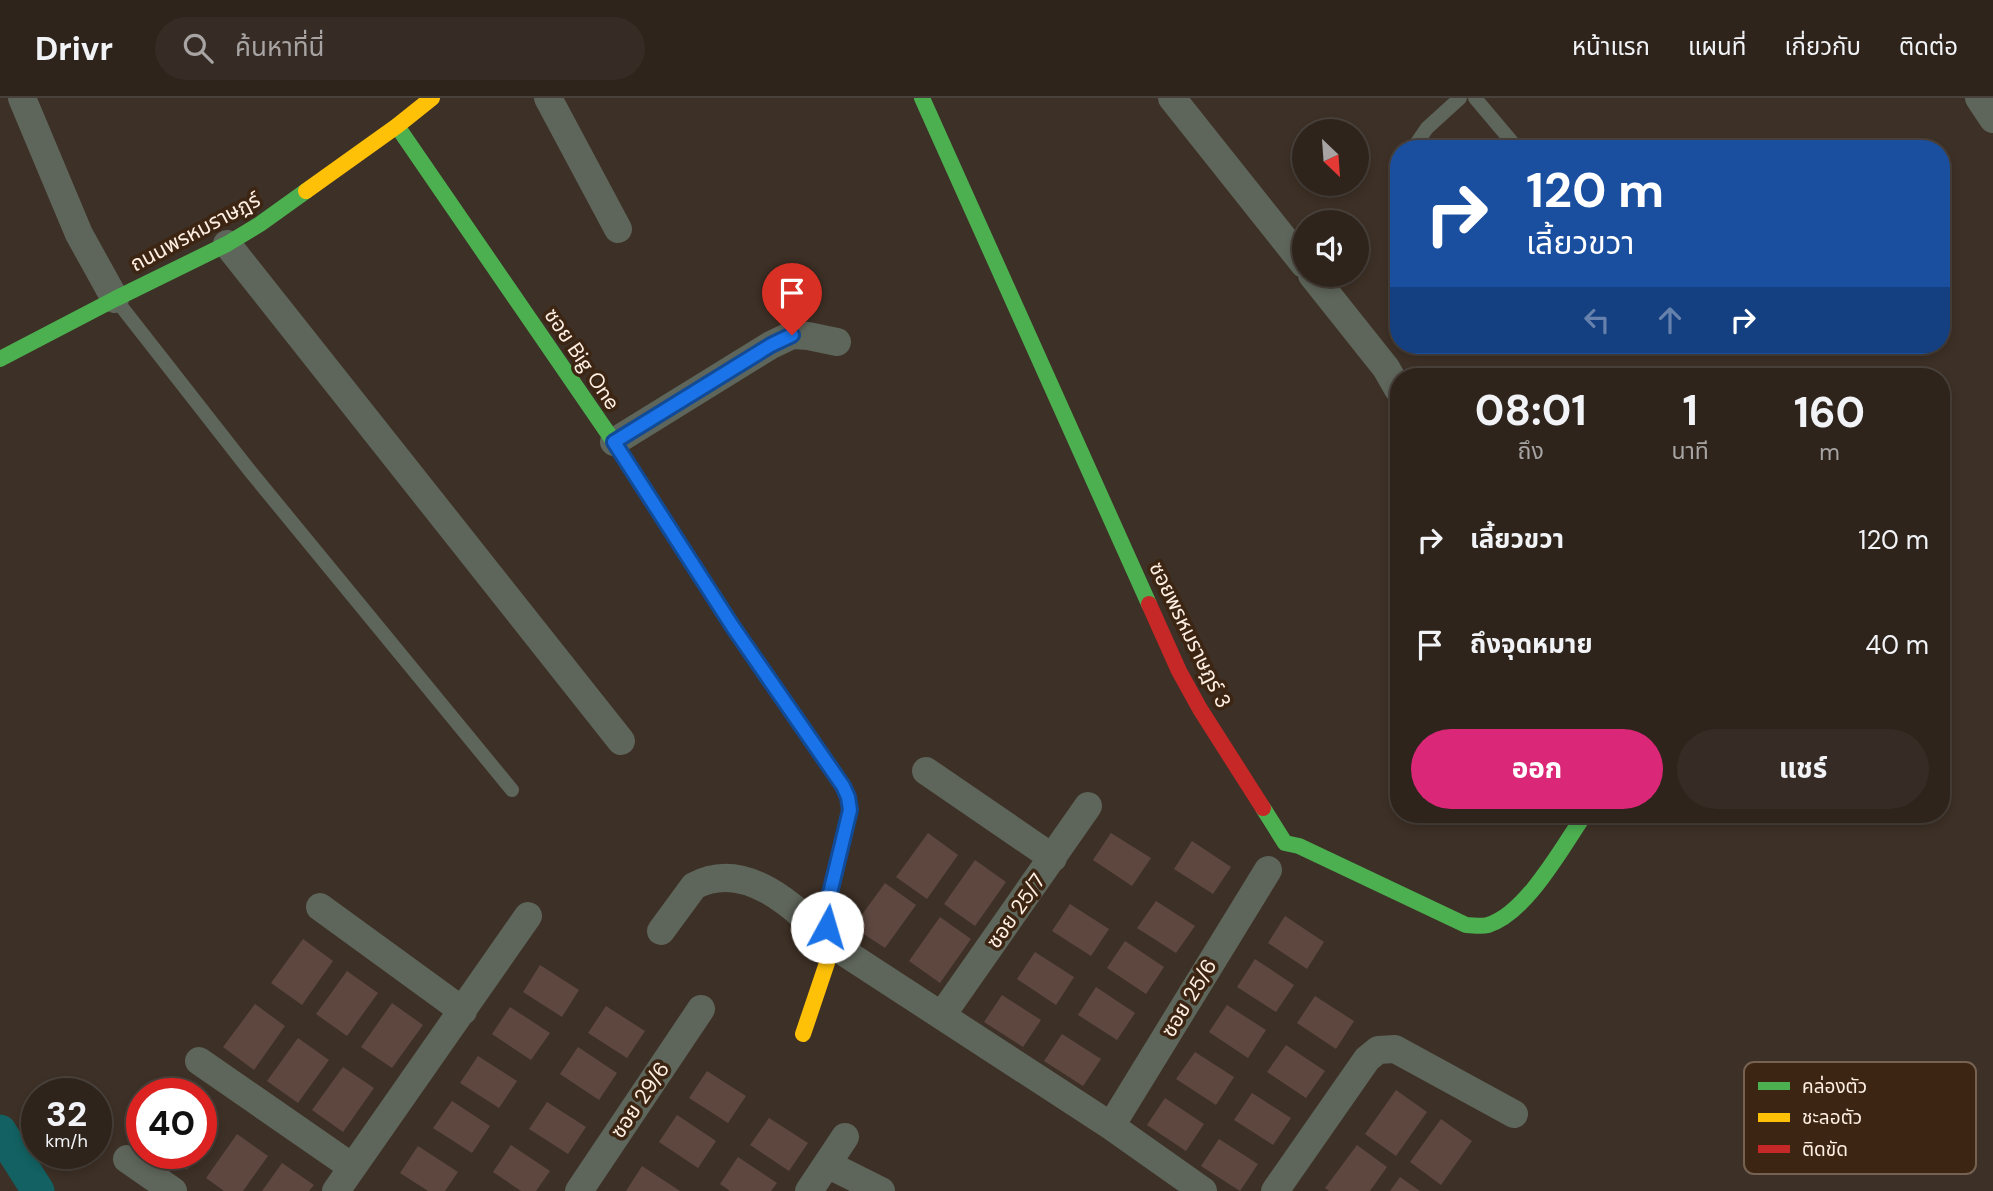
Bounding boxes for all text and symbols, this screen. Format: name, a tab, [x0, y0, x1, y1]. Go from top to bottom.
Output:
search box	[155, 17, 645, 80]
text: Drivr	[35, 27, 113, 70]
icon: search	[179, 29, 217, 67]
text: ค้นหาที่นี่	[235, 30, 325, 64]
text: หน้าแรก	[1572, 31, 1650, 62]
text: แผนที่	[1688, 31, 1746, 62]
text: เกี่ยวกับ	[1784, 31, 1861, 62]
text: ติดต่อ	[1899, 31, 1958, 62]
north arrow	[1292, 119, 1368, 196]
map controls	[1292, 119, 1369, 287]
text: 120 m	[1526, 158, 1664, 222]
icon: right	[1411, 168, 1502, 259]
street label: ถนนพรหมราษฎร์	[125, 185, 266, 278]
button: sound	[1292, 210, 1369, 287]
text: เลี้ยวขวา	[1526, 222, 1634, 264]
pin	[762, 263, 822, 335]
icon: arrive	[773, 274, 811, 312]
icon: left	[1578, 301, 1616, 339]
icon: ahead	[1651, 301, 1689, 339]
icon: right	[1724, 301, 1762, 339]
street label: ซอย Big One	[538, 303, 626, 415]
text: 08:01	[1475, 383, 1587, 438]
text: 1	[1682, 383, 1698, 438]
text: 160	[1794, 385, 1865, 440]
text: ถึง	[1518, 436, 1544, 466]
text: นาที	[1671, 436, 1709, 466]
text: m	[1819, 437, 1840, 467]
icon: right	[1411, 521, 1449, 559]
text: เลี้ยวขวา	[1470, 522, 1564, 556]
text: 120 m	[1858, 523, 1929, 557]
street label: ซอยพรหมราษฎร์ 3	[1142, 557, 1238, 713]
icon: arrive	[1411, 626, 1449, 664]
text: ถึงจุดหมาย	[1470, 627, 1593, 661]
text: 40 m	[1865, 628, 1929, 662]
button: ออก	[1411, 729, 1663, 809]
button: แชร์	[1677, 729, 1929, 809]
street label: ซอย 25/7	[980, 868, 1052, 954]
position arrow	[790, 890, 864, 964]
street label: ซอย 25/6	[1155, 954, 1223, 1042]
street label: ซอย 29/6	[604, 1056, 676, 1144]
legend	[1744, 1062, 1976, 1174]
text: คล่องตัว	[1802, 1074, 1867, 1099]
speed limit sign: 40	[126, 1078, 217, 1169]
text: 32	[46, 1091, 87, 1137]
text: ชะลอตัว	[1802, 1105, 1862, 1130]
text: km/h	[45, 1129, 88, 1153]
text: ติดขัด	[1802, 1137, 1848, 1162]

